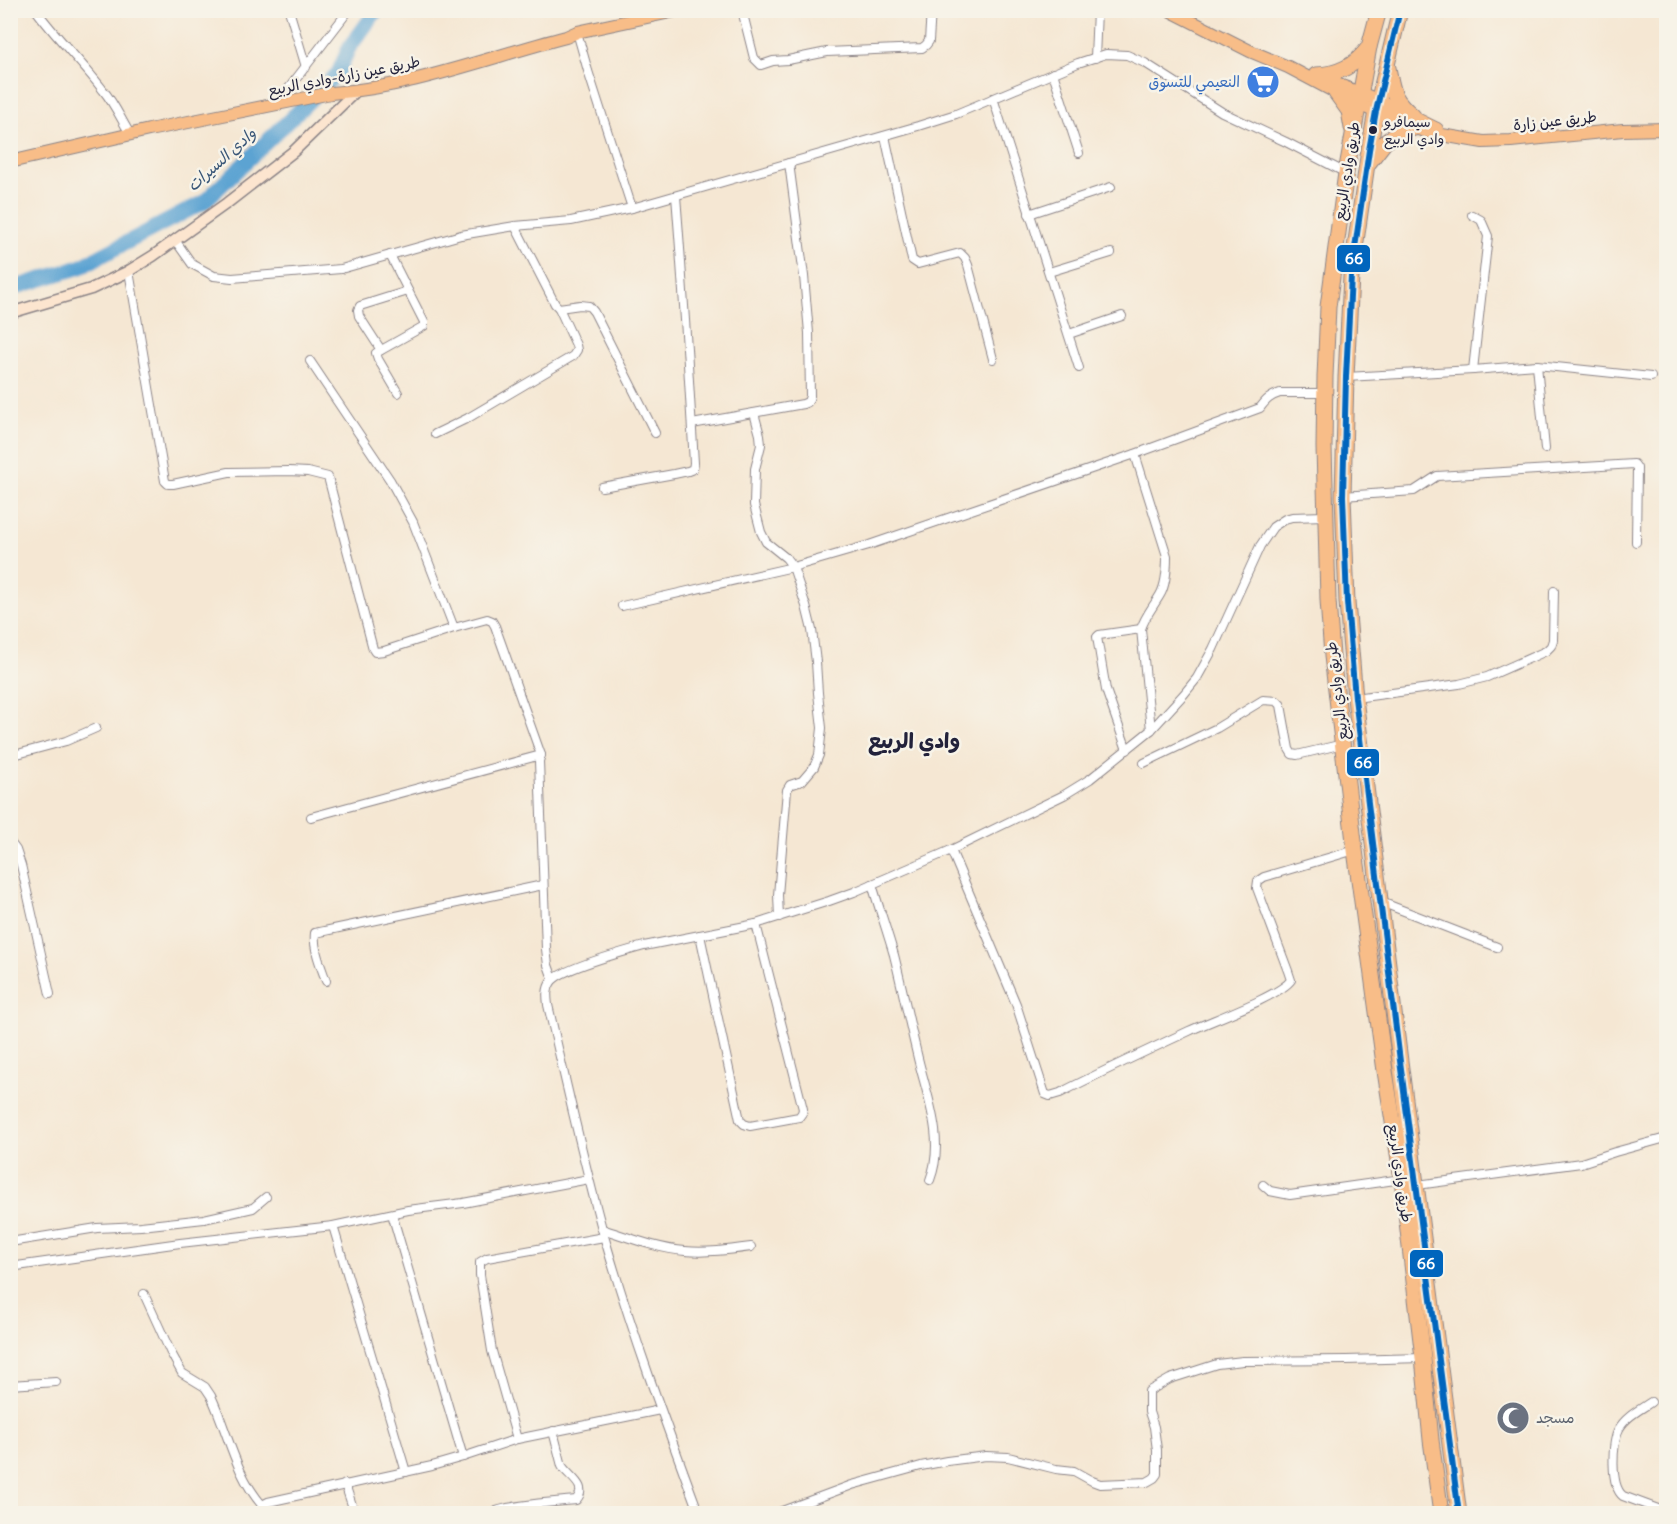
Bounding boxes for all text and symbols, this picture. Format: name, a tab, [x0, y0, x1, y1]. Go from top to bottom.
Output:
street label: طريق عين زارة-وادي الربيع	[266, 51, 422, 102]
supermarket icon: النعيمي للتسوق	[1245, 64, 1281, 100]
place label: النعيمي للتسوق	[1149, 72, 1240, 95]
street label: طريق عين زارة	[1512, 107, 1598, 134]
place label: سيمافرو وادي الربيع	[1383, 113, 1444, 150]
street label: طريق وادي الربيع	[1329, 120, 1366, 222]
water label: وادي السيرات	[182, 122, 261, 197]
marker: سيمافرو وادي الربيع	[1367, 124, 1379, 136]
line badge: 66	[1336, 244, 1371, 273]
text: 66	[1345, 248, 1363, 268]
street label: طريق وادي الربيع	[1321, 640, 1354, 742]
district label: وادي الربيع	[868, 727, 960, 757]
line badge: 66	[1346, 748, 1380, 777]
text: 66	[1354, 752, 1372, 772]
street label: طريق وادي الربيع	[1382, 1122, 1417, 1224]
line badge: 66	[1409, 1249, 1444, 1278]
text: 66	[1417, 1253, 1435, 1273]
mosque icon: مسجد	[1495, 1400, 1531, 1436]
place label: مسجد	[1536, 1408, 1575, 1427]

